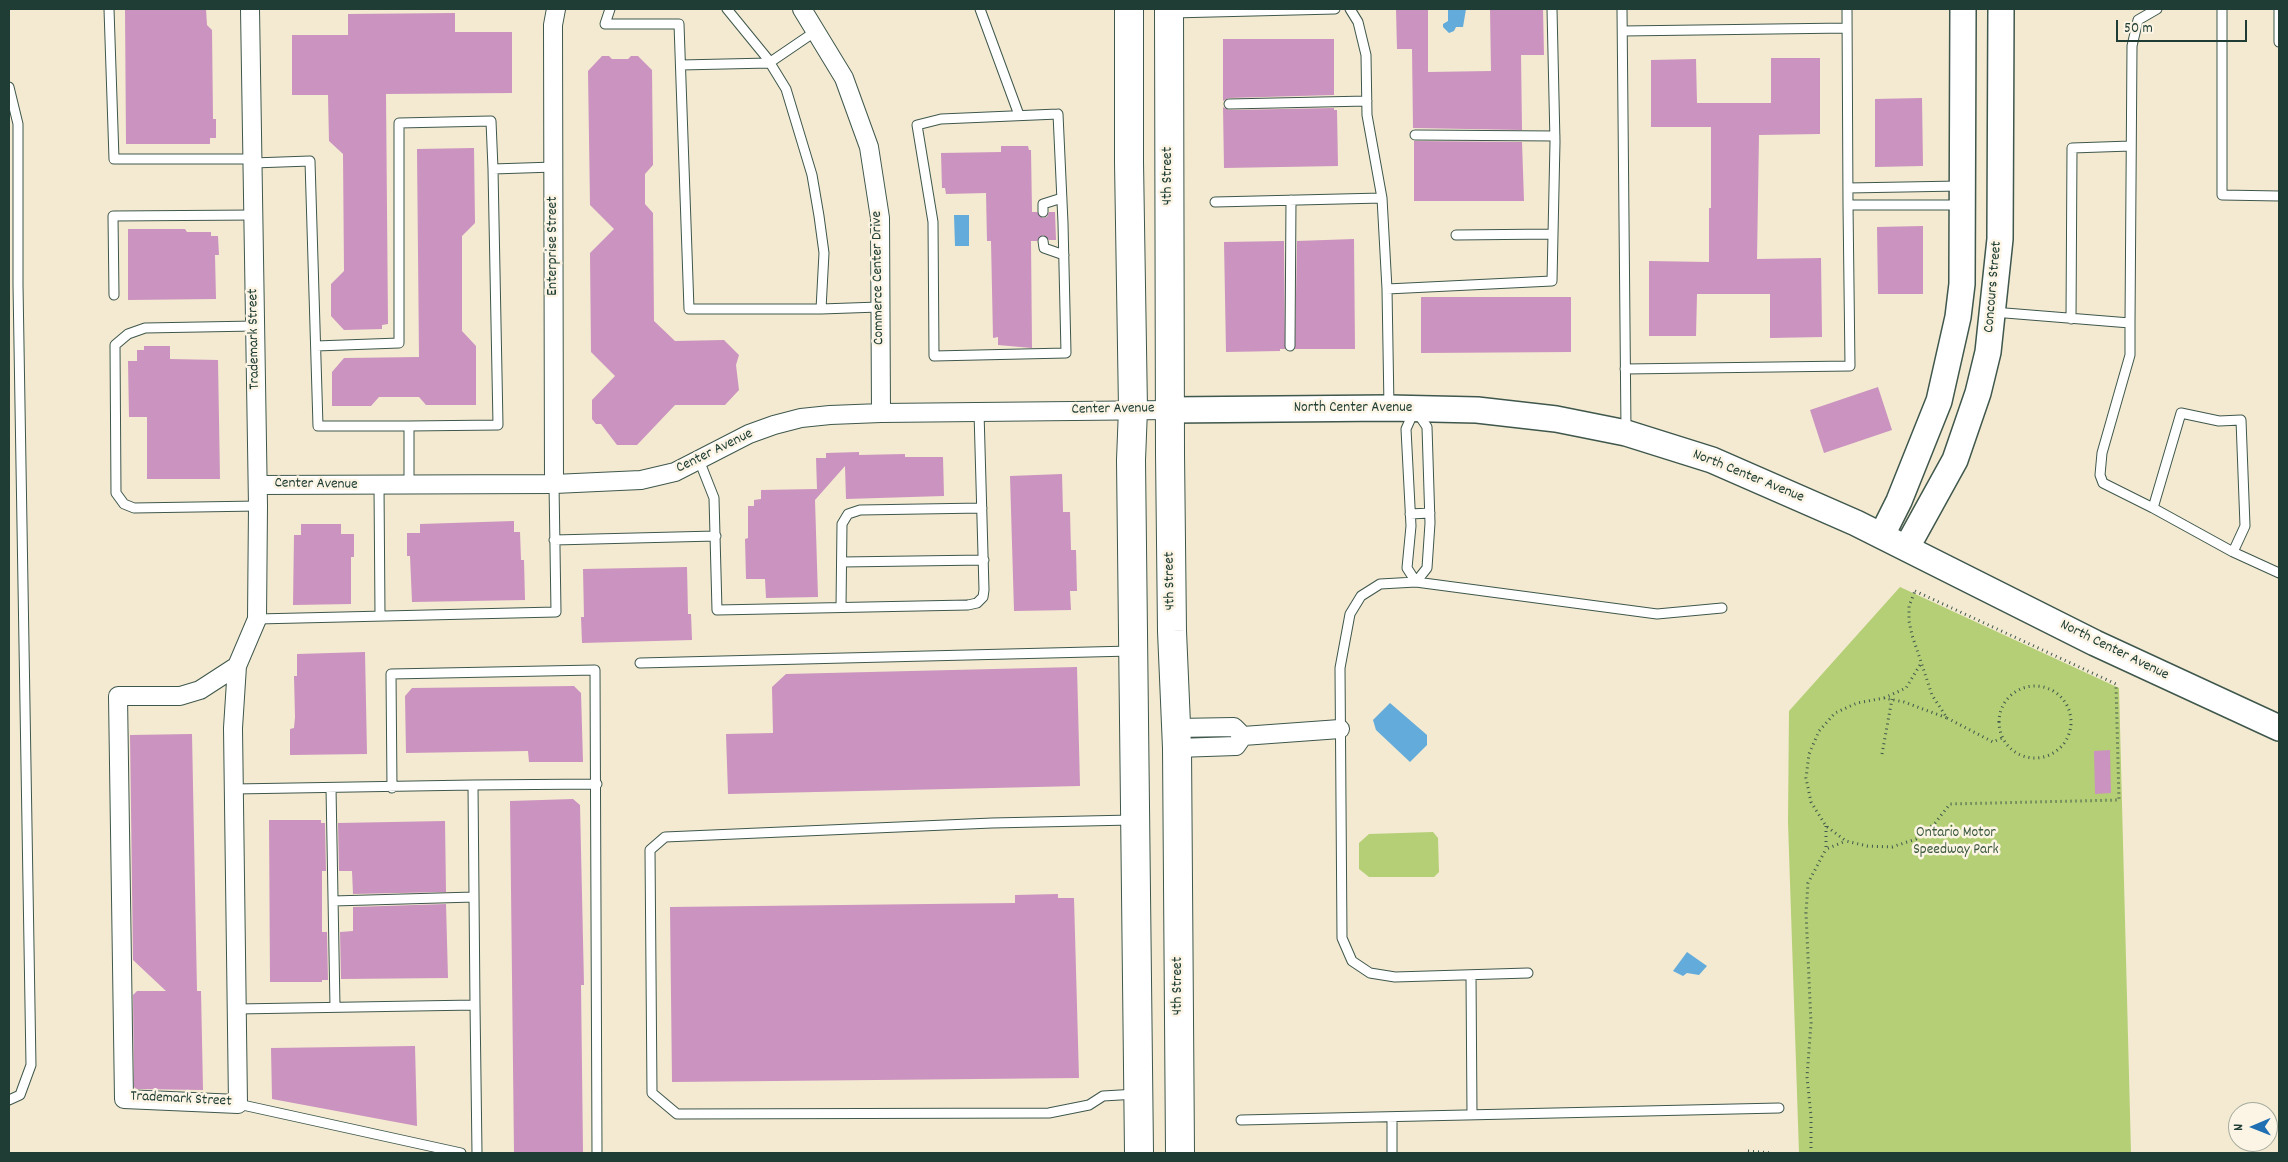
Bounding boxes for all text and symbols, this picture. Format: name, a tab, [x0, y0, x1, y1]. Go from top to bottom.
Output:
scale bar	[2118, 10, 2249, 42]
text: 50 m	[2124, 18, 2153, 40]
street label: 4th Street	[1160, 147, 1178, 205]
street label: Enterprise Street	[545, 196, 563, 296]
street label: Commerce Center Drive	[869, 211, 889, 345]
street label: Concours Street	[1981, 240, 2007, 334]
street label: Trademark Street	[245, 288, 265, 390]
street label: Center Avenue	[1071, 400, 1155, 420]
street label: North Center Avenue	[1294, 400, 1412, 418]
street label: Center Avenue	[674, 426, 756, 478]
street label: North Center Avenue	[1690, 446, 1806, 508]
street label: Center Avenue	[274, 475, 358, 495]
street label: 4th Street	[1161, 552, 1181, 610]
street label: North Center Avenue	[2057, 617, 2171, 685]
park label: Ontario Motor Speedway Park	[1913, 825, 1999, 860]
street label: 4th Street	[1170, 957, 1188, 1015]
street label: Trademark Street	[130, 1088, 232, 1112]
north arrow	[2228, 1102, 2278, 1152]
text: N	[2229, 1124, 2249, 1131]

